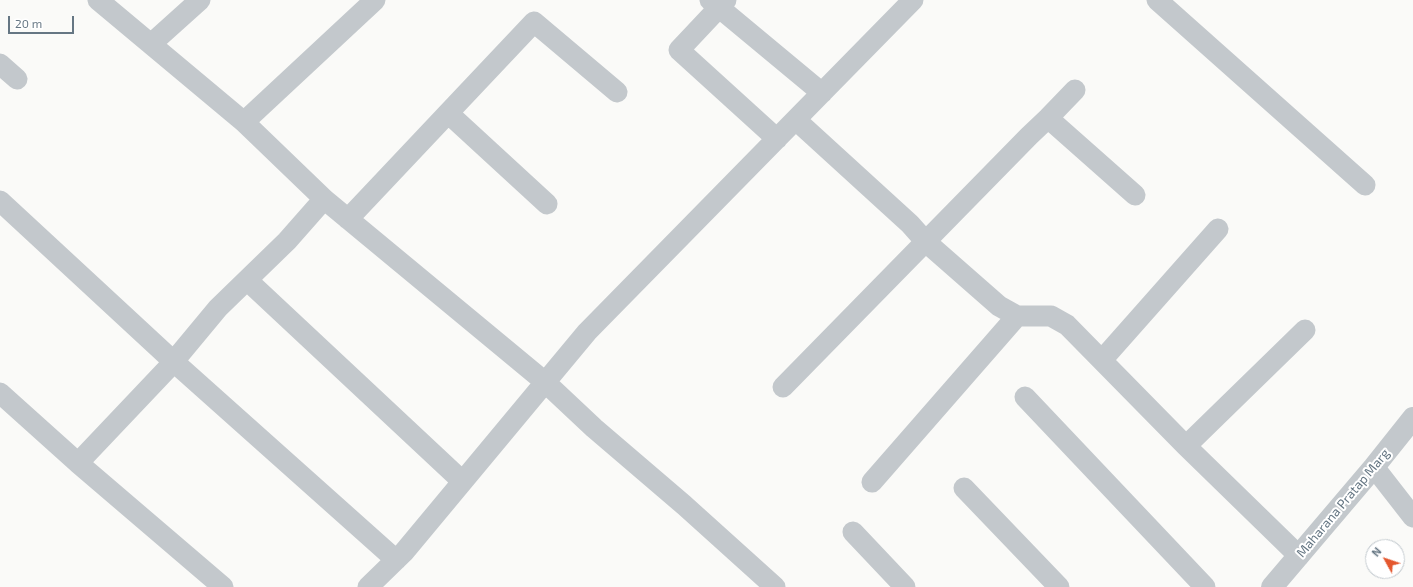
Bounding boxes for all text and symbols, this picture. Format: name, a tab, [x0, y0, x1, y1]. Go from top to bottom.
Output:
scale bar	[10, 8, 76, 34]
text: 20 m	[15, 16, 42, 30]
street label: Maharana Pratap Marg	[1293, 446, 1393, 560]
north arrow	[1365, 539, 1405, 579]
text: N	[1369, 544, 1384, 559]

